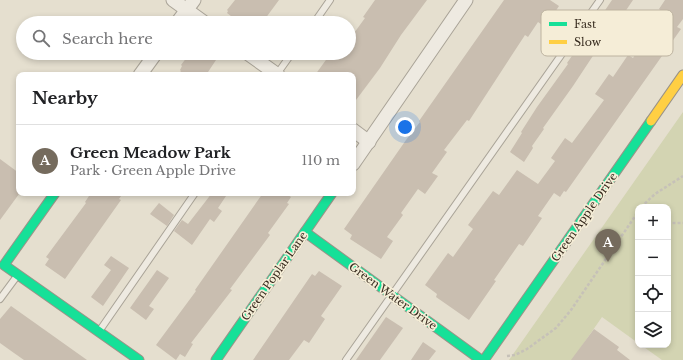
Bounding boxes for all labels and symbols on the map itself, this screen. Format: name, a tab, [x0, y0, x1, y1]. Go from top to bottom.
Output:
legend	[541, 10, 673, 56]
text: Fast	[574, 17, 597, 31]
text: Slow	[574, 35, 602, 49]
your location	[395, 117, 415, 137]
street label: Green Apple Drive	[548, 170, 620, 264]
street label: Green Poplar Lane	[238, 229, 310, 323]
pin: A	[595, 229, 621, 262]
street label: Green Water Drive	[346, 259, 440, 333]

